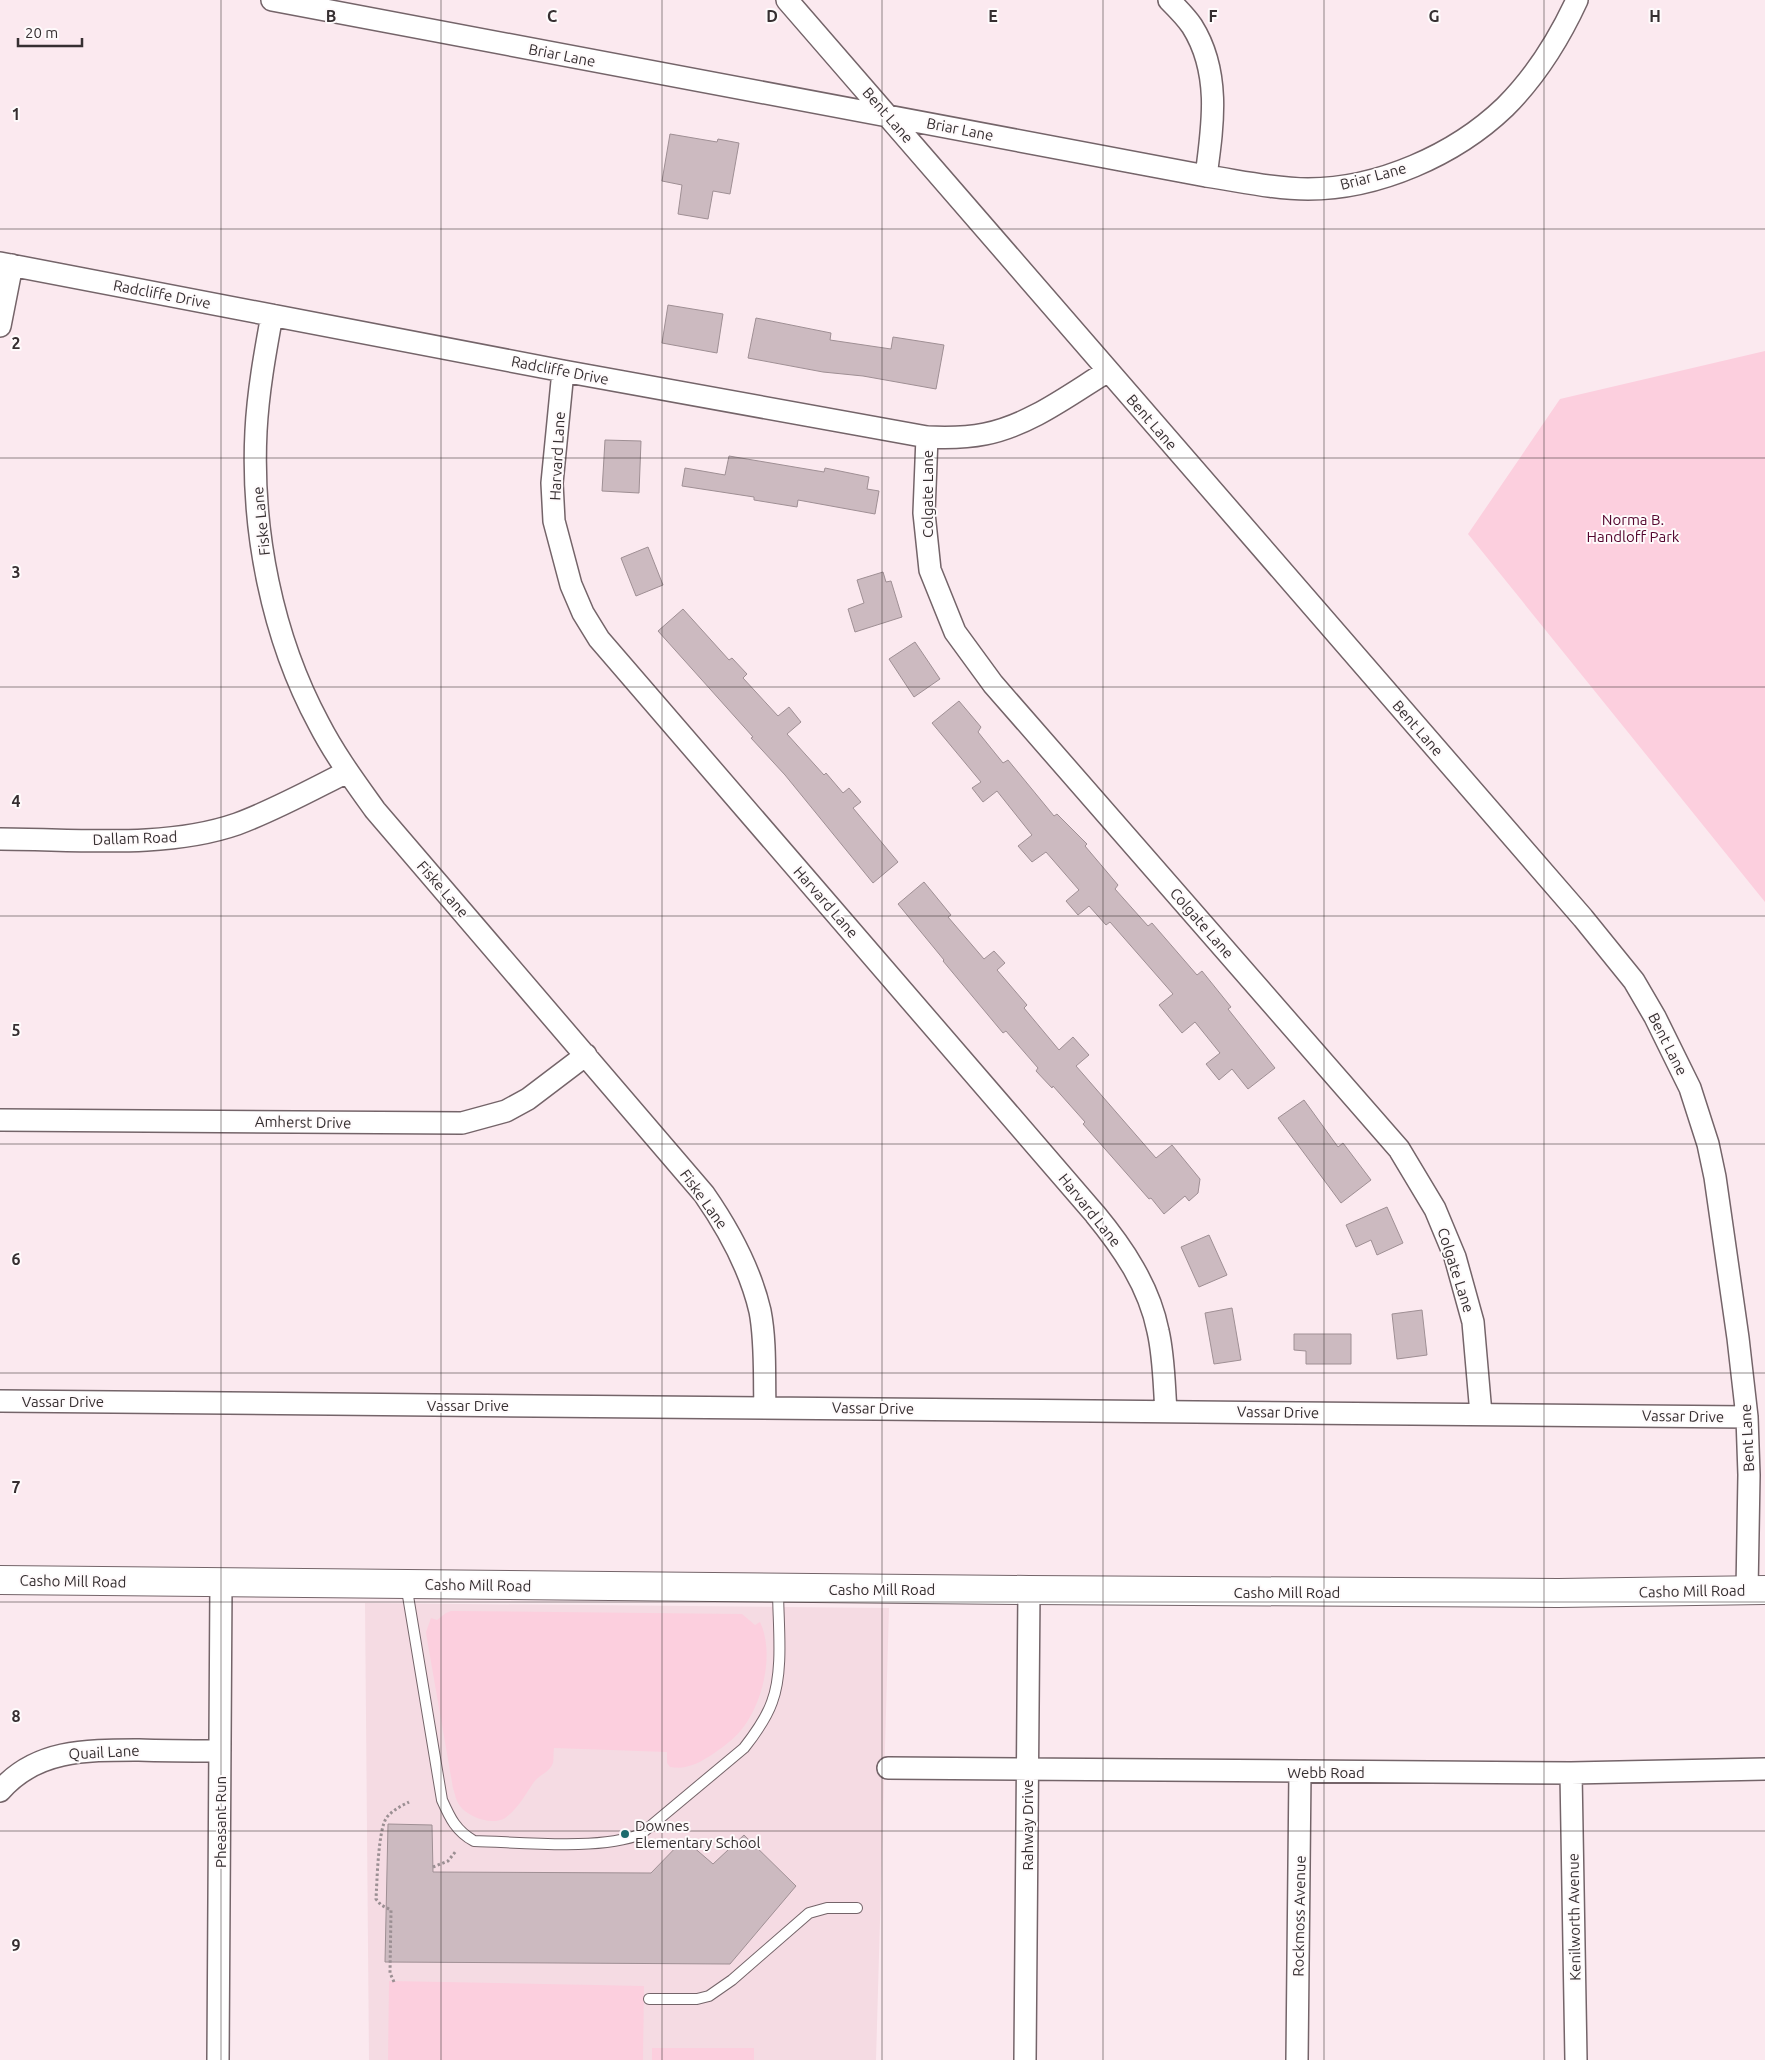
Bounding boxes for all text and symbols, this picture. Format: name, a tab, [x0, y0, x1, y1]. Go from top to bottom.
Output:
text: B	[326, 7, 336, 25]
text: C	[547, 7, 557, 25]
text: D	[766, 7, 778, 25]
text: E	[988, 7, 998, 25]
text: F	[1209, 7, 1218, 25]
text: G	[1428, 7, 1440, 25]
text: H	[1649, 7, 1661, 25]
scale bar	[18, 15, 81, 47]
text: 20 m	[25, 24, 58, 41]
street label: Briar Lane	[527, 40, 597, 70]
street label: Bent Lane	[859, 84, 917, 146]
text: 1	[11, 105, 21, 123]
street label: Briar Lane	[925, 114, 995, 144]
street label: Briar Lane	[1338, 159, 1408, 193]
street label: Radcliffe Drive	[112, 276, 212, 312]
text: 2	[11, 334, 21, 352]
street label: Radcliffe Drive	[510, 352, 610, 388]
street label: Bent Lane	[1123, 391, 1181, 453]
street label: Harvard Lane	[546, 411, 568, 501]
street label: Colgate Lane	[919, 450, 936, 538]
street label: Fiske Lane	[249, 486, 273, 556]
park label: Norma B. Handloff Park	[1587, 511, 1680, 545]
text: 3	[11, 563, 21, 581]
street label: Bent Lane	[1389, 697, 1447, 759]
text: 4	[11, 792, 21, 810]
street label: Dallam Road	[92, 828, 178, 848]
street label: Fiske Lane	[414, 857, 472, 921]
street label: Harvard Lane	[790, 863, 862, 941]
street label: Colgate Lane	[1167, 884, 1237, 962]
street label: Bent Lane	[1645, 1010, 1691, 1078]
text: 5	[11, 1021, 21, 1039]
street label: Amherst Drive	[255, 1113, 351, 1131]
street label: Fiske Lane	[677, 1166, 731, 1232]
street label: Harvard Lane	[1055, 1170, 1125, 1250]
street label: Colgate Lane	[1434, 1226, 1478, 1314]
text: 6	[11, 1250, 21, 1268]
street label: Vassar Drive	[22, 1393, 104, 1410]
street label: Vassar Drive	[427, 1397, 509, 1414]
street label: Vassar Drive	[832, 1399, 914, 1417]
street label: Vassar Drive	[1237, 1403, 1319, 1421]
street label: Bent Lane	[1737, 1404, 1757, 1472]
street label: Vassar Drive	[1642, 1407, 1724, 1425]
text: 7	[11, 1478, 21, 1496]
street label: Casho Mill Road	[19, 1572, 127, 1590]
street label: Casho Mill Road	[424, 1576, 532, 1594]
street label: Casho Mill Road	[829, 1581, 935, 1598]
street label: Casho Mill Road	[1638, 1582, 1746, 1600]
street label: Casho Mill Road	[1234, 1584, 1340, 1601]
text: 8	[11, 1707, 21, 1725]
street label: Quail Lane	[68, 1742, 140, 1762]
street label: Webb Road	[1287, 1764, 1365, 1781]
street label: Pheasant Run	[212, 1776, 229, 1868]
street label: Rahway Drive	[1019, 1779, 1036, 1871]
place label: Downes Elementary School	[635, 1817, 761, 1851]
marker: Downes Elementary School	[619, 1828, 631, 1840]
street label: Kenilworth Avenue	[1564, 1853, 1584, 1981]
street label: Rockmoss Avenue	[1289, 1855, 1309, 1977]
text: 9	[11, 1936, 21, 1954]

